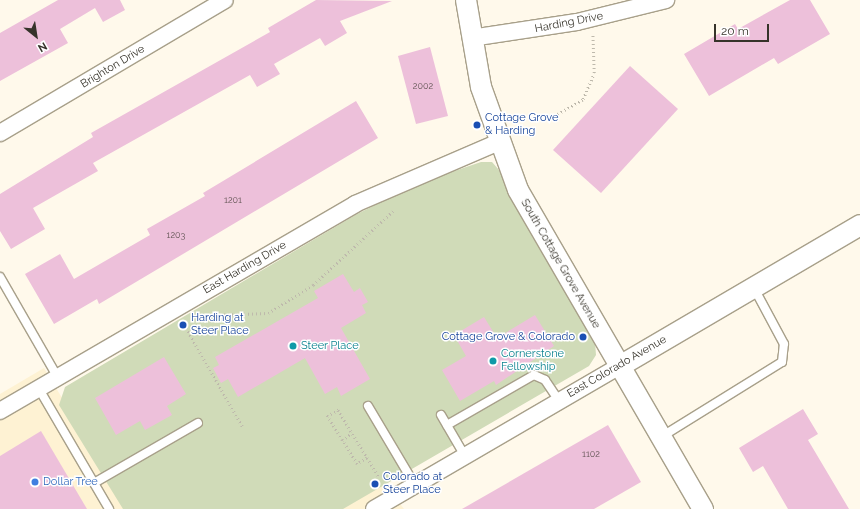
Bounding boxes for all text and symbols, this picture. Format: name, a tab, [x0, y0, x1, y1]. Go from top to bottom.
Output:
street label: Harding Drive	[534, 10, 604, 36]
north arrow	[16, 16, 56, 56]
scale bar	[716, 16, 771, 42]
text: 20 m	[721, 24, 749, 38]
text: N	[35, 39, 49, 55]
street label: Brighton Drive	[79, 43, 147, 91]
house number: 2002	[413, 81, 433, 91]
place label: Cottage Grove & Harding	[485, 112, 558, 138]
marker: Cottage Grove & Harding	[472, 120, 482, 130]
house number: 1201	[224, 195, 242, 205]
street label: South Cottage Grove Avenue	[517, 197, 603, 331]
house number: 1203	[167, 230, 185, 240]
street label: East Harding Drive	[201, 239, 289, 297]
place label: Harding at Steer Place	[191, 312, 249, 338]
marker: Harding at Steer Place	[178, 320, 188, 330]
place label: Cottage Grove & Colorado	[442, 330, 575, 344]
marker: Cottage Grove & Colorado	[578, 332, 588, 342]
street label: East Colorado Avenue	[565, 333, 669, 401]
place label: Steer Place	[301, 339, 359, 353]
marker: Steer Place	[288, 341, 298, 351]
place label: Cornerstone Fellowship	[501, 348, 564, 374]
marker: Cornerstone Fellowship	[488, 356, 498, 366]
house number: 1102	[582, 449, 600, 459]
place label: Colorado at Steer Place	[383, 471, 442, 497]
place label: Dollar Tree	[43, 475, 98, 489]
marker: Dollar Tree	[30, 477, 40, 487]
marker: Colorado at Steer Place	[370, 479, 380, 489]

